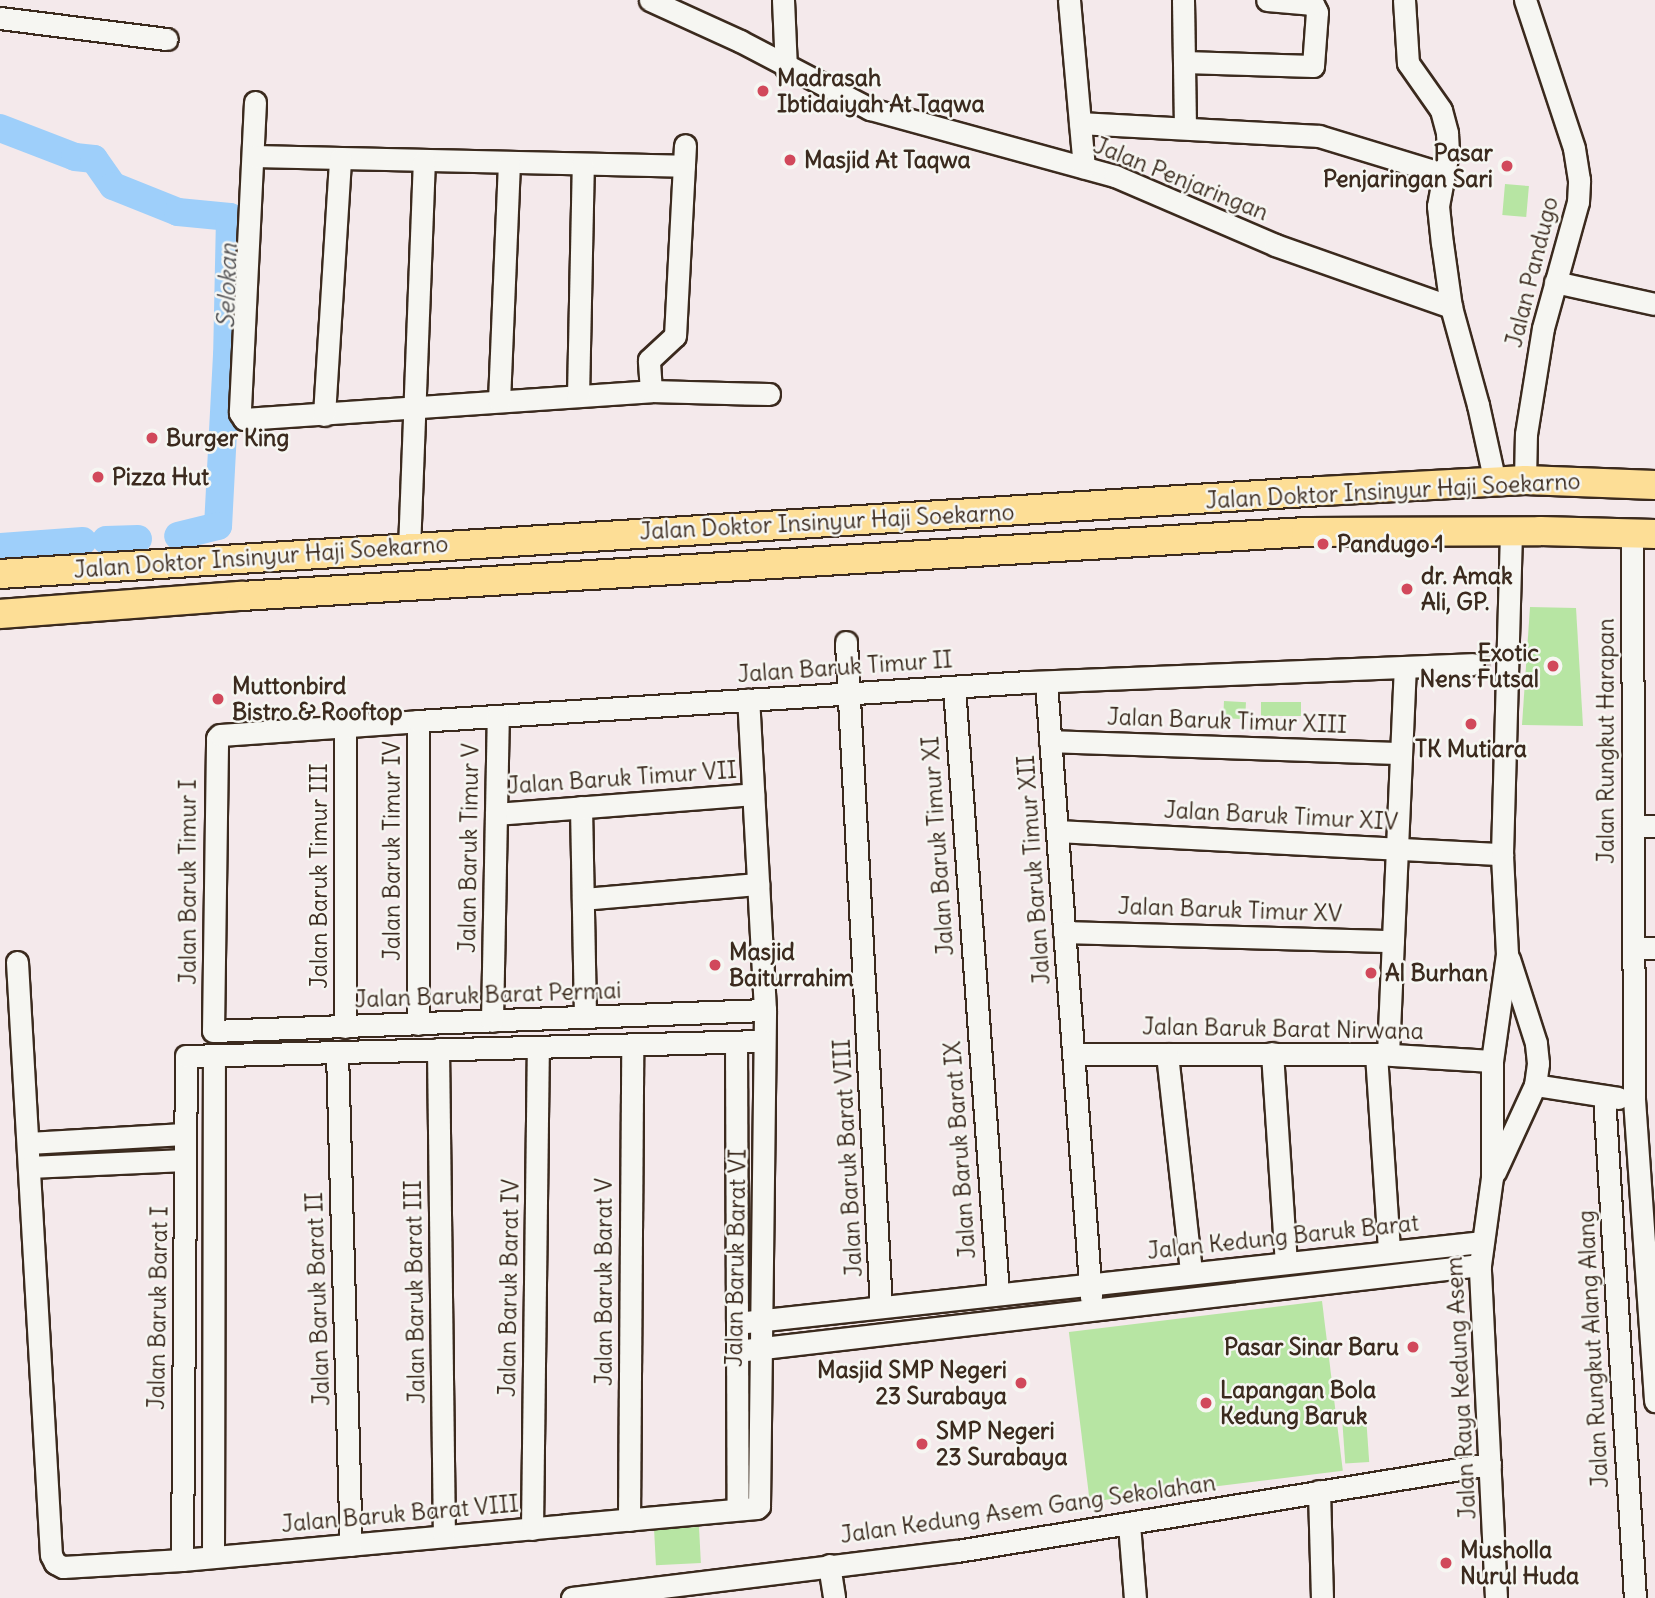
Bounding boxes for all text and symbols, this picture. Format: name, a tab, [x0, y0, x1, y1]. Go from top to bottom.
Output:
place label: Madrasah Ibtidaiyah At Taqwa	[777, 64, 985, 118]
marker: Madrasah Ibtidaiyah At Taqwa	[755, 83, 771, 99]
street label: Jalan Penjaringan	[1090, 131, 1272, 227]
place label: Pasar Penjaringan Sari	[1323, 139, 1493, 193]
place label: Masjid At Taqwa	[804, 146, 971, 174]
marker: Masjid At Taqwa	[782, 152, 798, 168]
marker: Pasar Penjaringan Sari	[1499, 158, 1515, 174]
street label: Jalan Pandugo	[1500, 194, 1564, 350]
water label: Selokan	[211, 243, 243, 329]
place label: Burger King	[166, 424, 289, 452]
marker: Burger King	[144, 430, 160, 446]
place label: Pizza Hut	[112, 463, 209, 491]
street label: Jalan Doktor Insinyur Haji Soekarno	[1205, 467, 1581, 515]
marker: Pizza Hut	[90, 469, 106, 485]
street label: Jalan Doktor Insinyur Haji Soekarno	[639, 498, 1015, 546]
street label: Jalan Doktor Insinyur Haji Soekarno	[73, 530, 449, 584]
place label: Pandugo 1	[1337, 530, 1444, 558]
marker: Pandugo 1	[1315, 536, 1331, 552]
place label: dr. Amak Ali, GP.	[1421, 562, 1513, 616]
marker: dr. Amak Ali, GP.	[1399, 581, 1415, 597]
street label: Jalan Rungkut Harapan	[1592, 618, 1620, 864]
place label: Exotic Nens Futsal	[1420, 639, 1539, 693]
street label: Jalan Baruk Timur II	[736, 646, 954, 688]
marker: Exotic Nens Futsal	[1545, 658, 1561, 674]
place label: Muttonbird Bistro & Rooftop	[232, 672, 403, 726]
marker: Muttonbird Bistro & Rooftop	[210, 691, 226, 707]
street label: Jalan Baruk Timur XIII	[1107, 703, 1347, 739]
marker: TK Mutiara	[1463, 716, 1479, 732]
street label: Jalan Baruk Timur XI	[917, 735, 959, 957]
place label: TK Mutiara	[1415, 735, 1527, 763]
street label: Jalan Baruk Timur IV	[378, 741, 406, 961]
street label: Jalan Baruk Timur V	[453, 743, 485, 953]
street label: Jalan Baruk Timur XII	[1012, 754, 1056, 986]
street label: Jalan Baruk Timur VII	[506, 756, 738, 800]
street label: Jalan Baruk Timur III	[305, 763, 333, 989]
street label: Jalan Baruk Timur I	[174, 779, 202, 985]
street label: Jalan Baruk Timur XIV	[1163, 796, 1399, 836]
street label: Jalan Baruk Timur XV	[1117, 892, 1343, 928]
place label: Masjid Baiturrahim	[729, 938, 854, 992]
marker: Masjid Baiturrahim	[707, 957, 723, 973]
place label: Al Burhan	[1385, 959, 1488, 987]
marker: Al Burhan	[1363, 965, 1379, 981]
street label: Jalan Baruk Barat Permai	[354, 977, 622, 1013]
street label: Jalan Baruk Barat Nirwana	[1142, 1013, 1424, 1045]
street label: Jalan Baruk Barat VIII	[828, 1038, 868, 1278]
street label: Jalan Baruk Barat IX	[939, 1040, 981, 1260]
street label: Jalan Baruk Barat VI	[720, 1149, 752, 1367]
street label: Jalan Baruk Barat V	[590, 1178, 618, 1386]
street label: Jalan Baruk Barat IV	[493, 1179, 525, 1397]
street label: Jalan Baruk Barat III	[399, 1180, 431, 1404]
street label: Jalan Baruk Barat II	[300, 1192, 336, 1406]
street label: Jalan Baruk Barat I	[142, 1206, 174, 1410]
street label: Jalan Kedung Baruk Barat	[1146, 1209, 1420, 1265]
street label: Jalan Rungkut Alang Alang	[1572, 1209, 1614, 1489]
street label: Jalan Raya Kedung Asem	[1440, 1256, 1482, 1520]
place label: Pasar Sinar Baru	[1224, 1333, 1399, 1361]
marker: Pasar Sinar Baru	[1405, 1339, 1421, 1355]
place label: Masjid SMP Negeri 23 Surabaya	[817, 1356, 1007, 1410]
marker: Masjid SMP Negeri 23 Surabaya	[1013, 1375, 1029, 1391]
place label: Lapangan Bola Kedung Baruk	[1220, 1376, 1376, 1430]
marker: Lapangan Bola Kedung Baruk	[1198, 1395, 1214, 1411]
place label: SMP Negeri 23 Surabaya	[936, 1417, 1068, 1471]
marker: SMP Negeri 23 Surabaya	[914, 1436, 930, 1452]
street label: Jalan Kedung Asem Gang Sekolahan	[839, 1469, 1217, 1549]
street label: Jalan Baruk Barat VIII	[280, 1490, 520, 1538]
place label: Musholla Nurul Huda	[1460, 1536, 1579, 1590]
marker: Musholla Nurul Huda	[1438, 1555, 1454, 1571]

